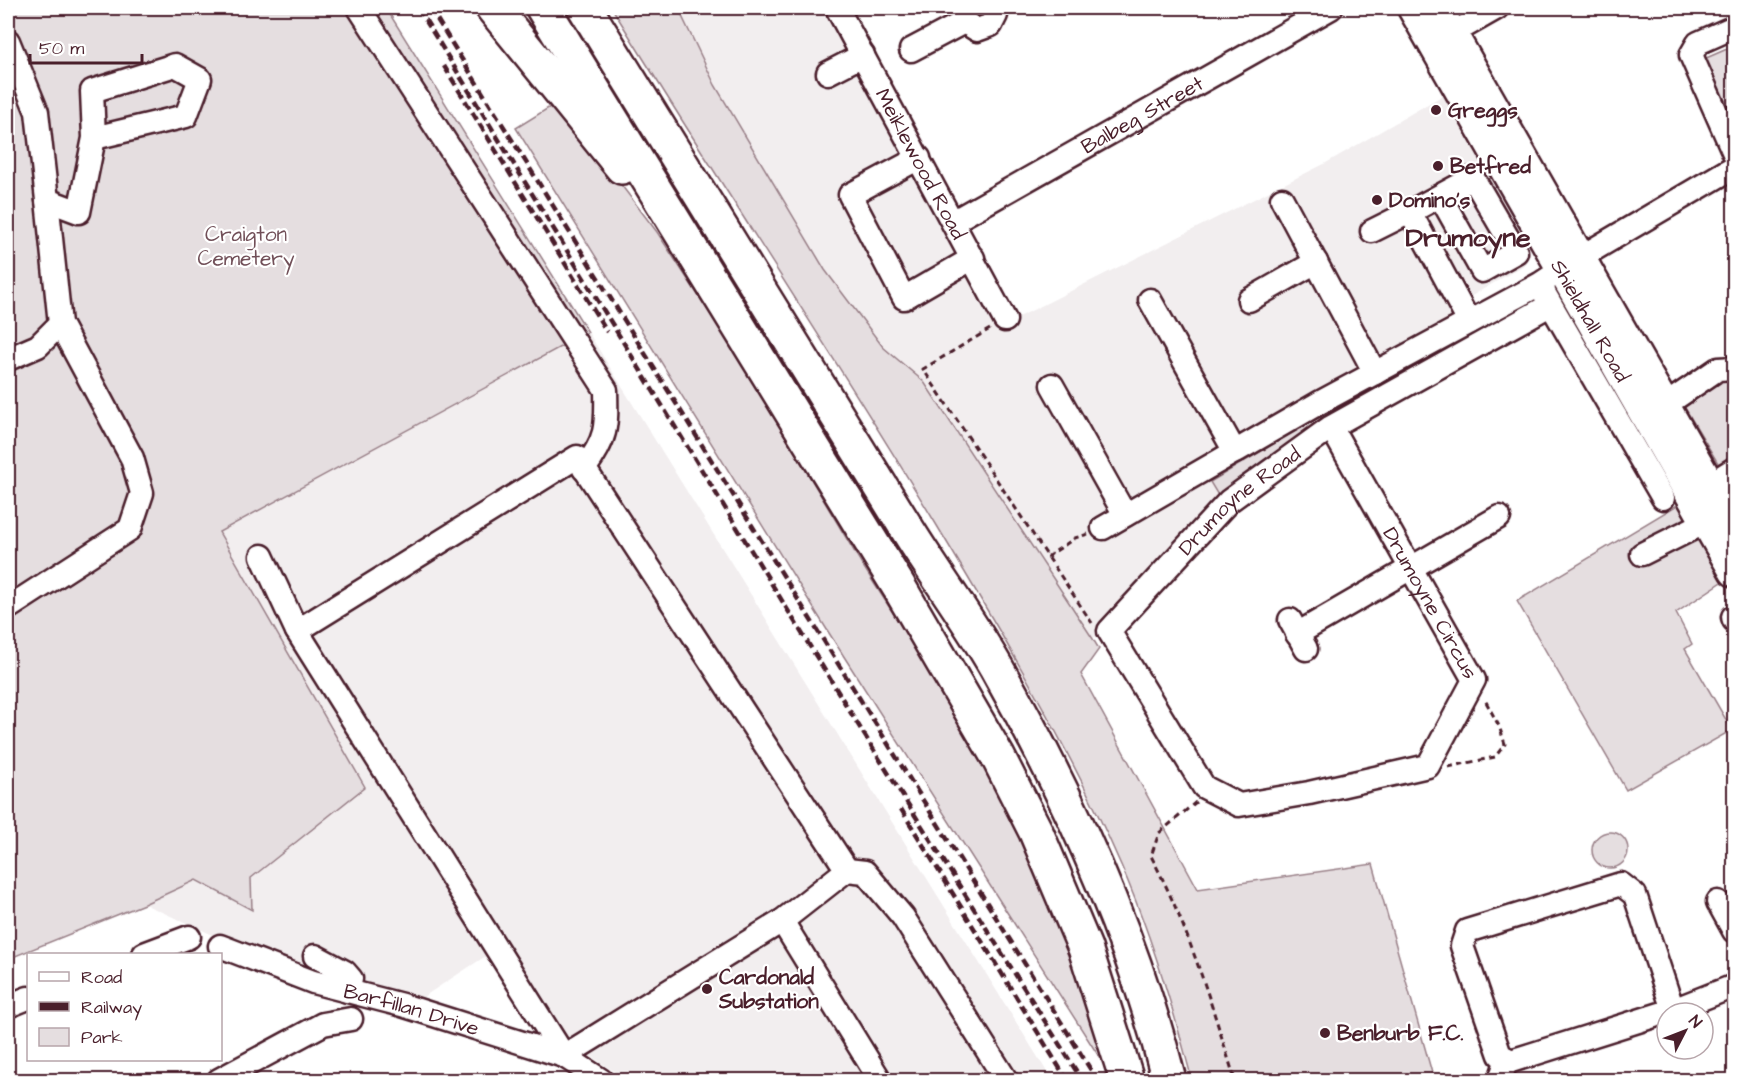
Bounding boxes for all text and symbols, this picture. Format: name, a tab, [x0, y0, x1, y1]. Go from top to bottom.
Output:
scale bar	[30, 27, 142, 65]
text: 50 m	[39, 36, 84, 61]
street label: Balbeg Street	[1076, 69, 1209, 161]
street label: Meiklewood Road	[868, 83, 973, 245]
place label: Greggs	[1448, 96, 1518, 127]
marker: Greggs	[1429, 103, 1443, 117]
place label: Betfred	[1450, 152, 1531, 181]
marker: Betfred	[1431, 159, 1445, 173]
place label: Domino's	[1389, 186, 1471, 215]
marker: Domino's	[1370, 193, 1384, 207]
district label: Drumoyne	[1405, 219, 1531, 259]
park label: Craigton Cemetery	[198, 220, 295, 275]
street label: Shieldhall Road	[1544, 254, 1637, 388]
street label: Drumoyne Road	[1172, 440, 1307, 562]
street label: Drumoyne Circus	[1375, 522, 1484, 684]
legend	[27, 953, 222, 1061]
place label: Cardonald Substation	[718, 963, 819, 1016]
text: Road	[81, 965, 122, 990]
street label: Barfillan Drive	[341, 977, 483, 1043]
marker: Cardonald Substation	[700, 982, 714, 996]
text: Railway	[81, 995, 142, 1021]
north arrow	[1655, 1001, 1715, 1061]
text: N	[1684, 1011, 1707, 1033]
place label: Benburb F.C.	[1337, 1019, 1463, 1048]
text: Park	[81, 1025, 123, 1050]
marker: Benburb F.C.	[1318, 1026, 1332, 1040]

